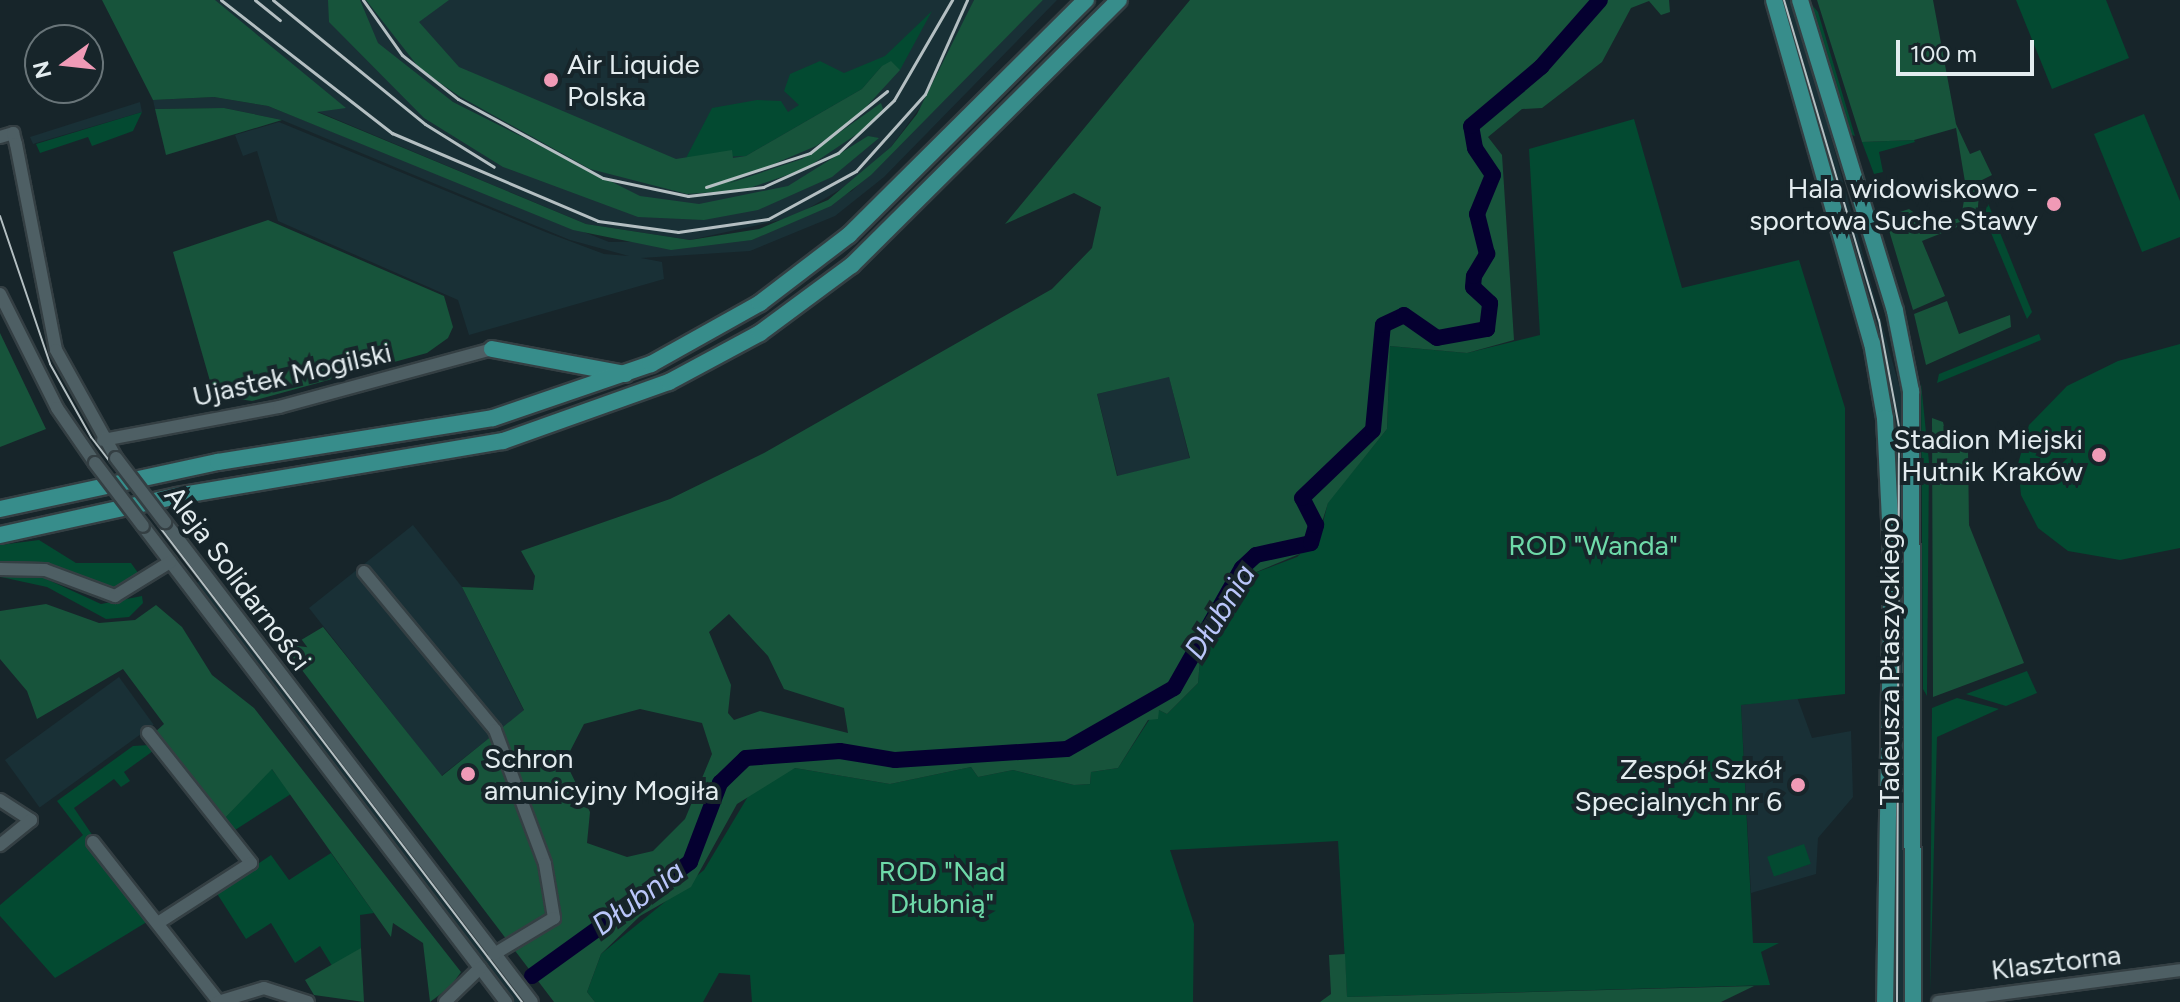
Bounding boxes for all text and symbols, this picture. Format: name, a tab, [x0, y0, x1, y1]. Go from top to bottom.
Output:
north arrow	[24, 24, 104, 104]
scale bar	[1900, 24, 2038, 74]
text: 100 m	[1910, 39, 1977, 68]
place label: Air Liquide Polska	[567, 47, 700, 113]
text: N	[27, 58, 58, 82]
marker: Air Liquide Polska	[542, 71, 560, 89]
place label: Hala widowiskowo - sportowa Suche Stawy	[1749, 171, 2038, 237]
marker: Hala widowiskowo - sportowa Suche Stawy	[2045, 195, 2063, 213]
street label: Ujastek Mogilski	[189, 335, 395, 413]
place label: Stadion Miejski Hutnik Kraków	[1893, 422, 2083, 488]
marker: Stadion Miejski Hutnik Kraków	[2090, 446, 2108, 464]
street label: Aleja Solidarności	[158, 479, 318, 677]
street label: Tadeusza Ptaszyckiego	[1872, 517, 1906, 805]
park label: ROD "Wanda"	[1508, 528, 1678, 562]
water label: Dłubnia	[1177, 558, 1263, 666]
place label: Schron amunicyjny Mogiła	[484, 741, 719, 807]
place label: Zespół Szkół Specjalnych nr 6	[1574, 752, 1782, 818]
marker: Schron amunicyjny Mogiła	[459, 765, 477, 783]
marker: Zespół Szkół Specjalnych nr 6	[1789, 776, 1807, 794]
water label: Dłubnia	[585, 853, 691, 943]
park label: ROD "Nad Dłubnią"	[879, 854, 1005, 920]
street label: Klasztorna	[1989, 937, 2123, 987]

